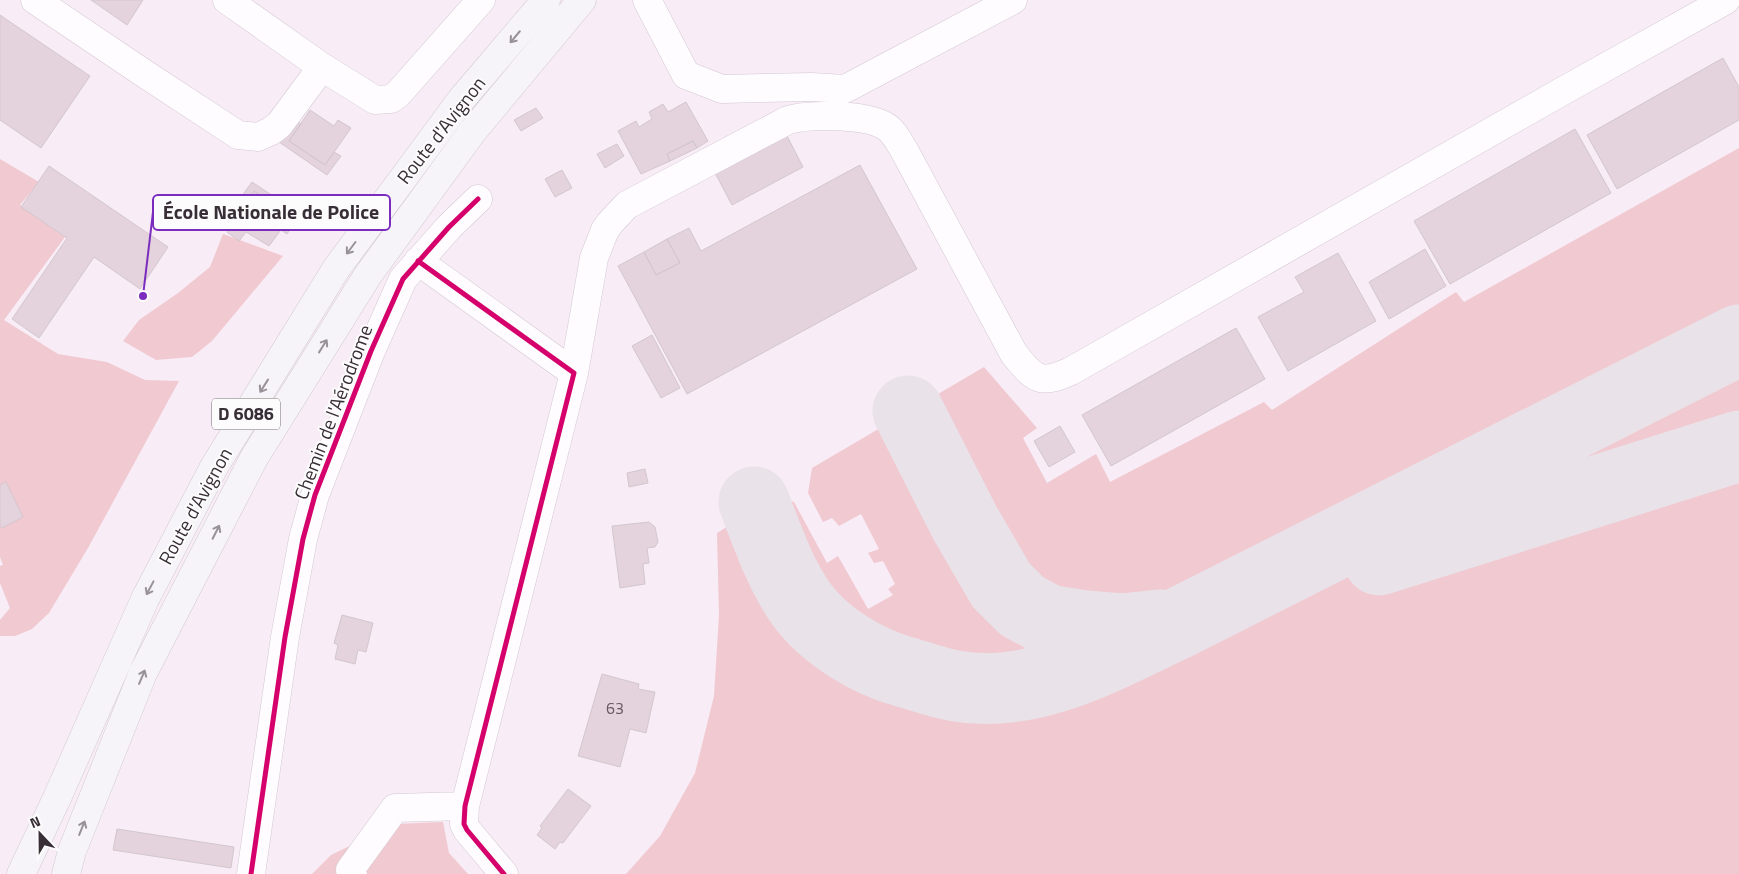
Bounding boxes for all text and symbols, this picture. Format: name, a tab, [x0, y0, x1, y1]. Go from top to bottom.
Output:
one-way arrow	[509, 30, 520, 43]
street label: Route d'Avignon	[389, 70, 492, 190]
callout: École Nationale de Police	[153, 195, 390, 230]
text: École Nationale de Police	[163, 196, 379, 227]
one-way arrow	[346, 241, 356, 255]
street label: Chemin de l'Aérodrome	[286, 320, 379, 503]
one-way arrow	[319, 340, 329, 354]
one-way arrow	[259, 378, 269, 392]
road number: D 6086	[212, 398, 280, 429]
street label: Route d'Avignon	[150, 442, 239, 570]
one-way arrow	[212, 525, 221, 540]
one-way arrow	[145, 580, 154, 595]
one-way arrow	[137, 670, 147, 685]
house number: 63	[606, 696, 624, 720]
north arrow	[15, 809, 65, 859]
text: N	[27, 810, 43, 833]
one-way arrow	[77, 821, 87, 836]

